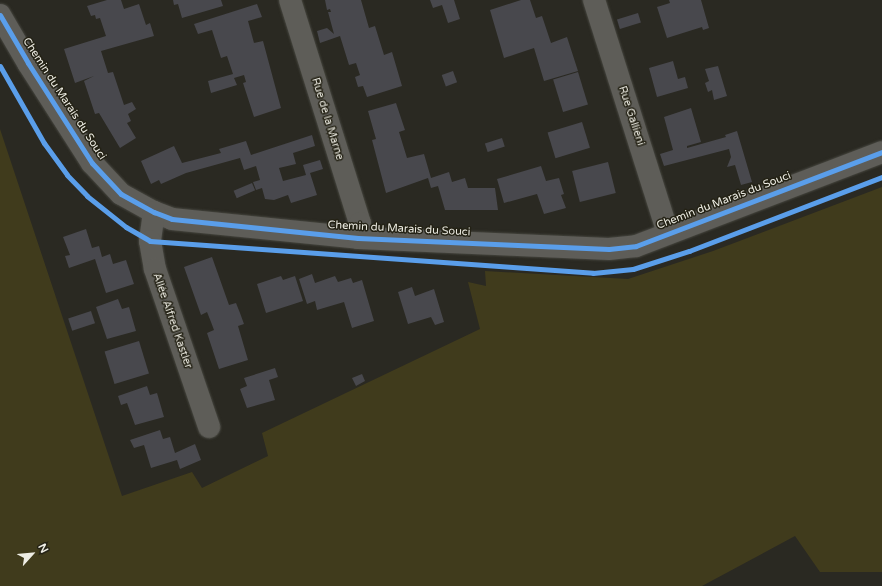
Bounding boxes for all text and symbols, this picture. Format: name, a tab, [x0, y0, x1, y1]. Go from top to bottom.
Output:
street label: Chemin du Marais du Souci	[20, 36, 108, 162]
street label: Rue de la Marne	[308, 76, 346, 162]
street label: Rue Gallieni	[615, 84, 647, 148]
street label: Chemin du Marais du Souci	[655, 169, 793, 233]
street label: Chemin du Marais du Souci	[327, 219, 471, 239]
street label: Allée Alfred Kastler	[149, 271, 195, 371]
north arrow	[12, 534, 52, 574]
text: N	[35, 541, 51, 555]

